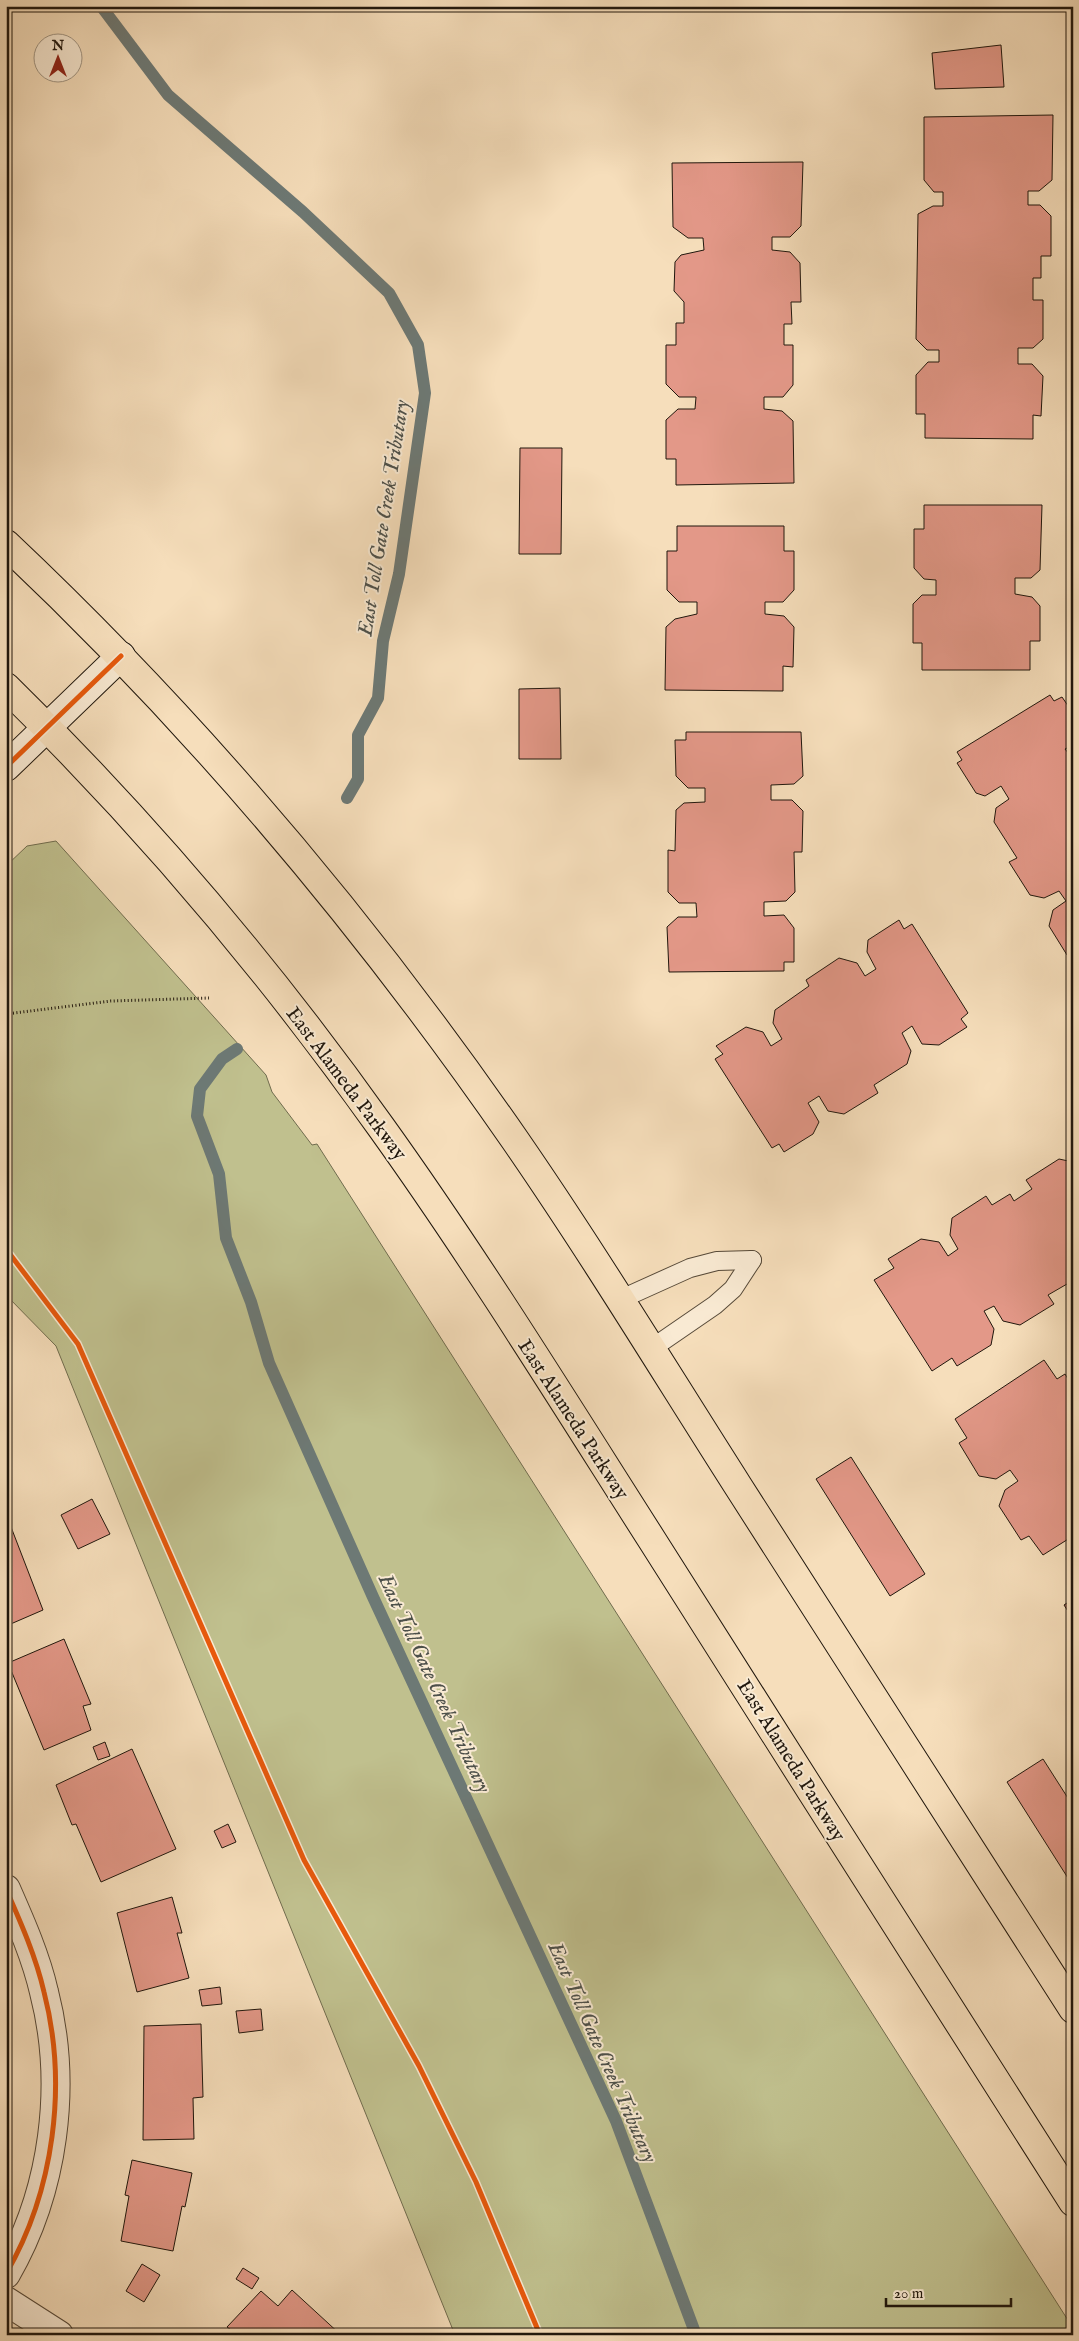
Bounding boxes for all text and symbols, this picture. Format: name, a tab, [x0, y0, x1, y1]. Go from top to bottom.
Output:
north arrow	[32, 32, 82, 82]
text: N	[51, 37, 64, 55]
water label: East Toll Gate Creek Tributary	[352, 398, 417, 639]
street label: East Alameda Parkway	[280, 1002, 412, 1166]
street label: East Alameda Parkway	[512, 1335, 634, 1505]
water label: East Toll Gate Creek Tributary	[371, 1569, 496, 1798]
street label: East Alameda Parkway	[731, 1675, 851, 1846]
water label: East Toll Gate Creek Tributary	[540, 1937, 663, 2167]
scale bar	[886, 2276, 1012, 2308]
text: 20 m	[894, 2284, 924, 2303]

